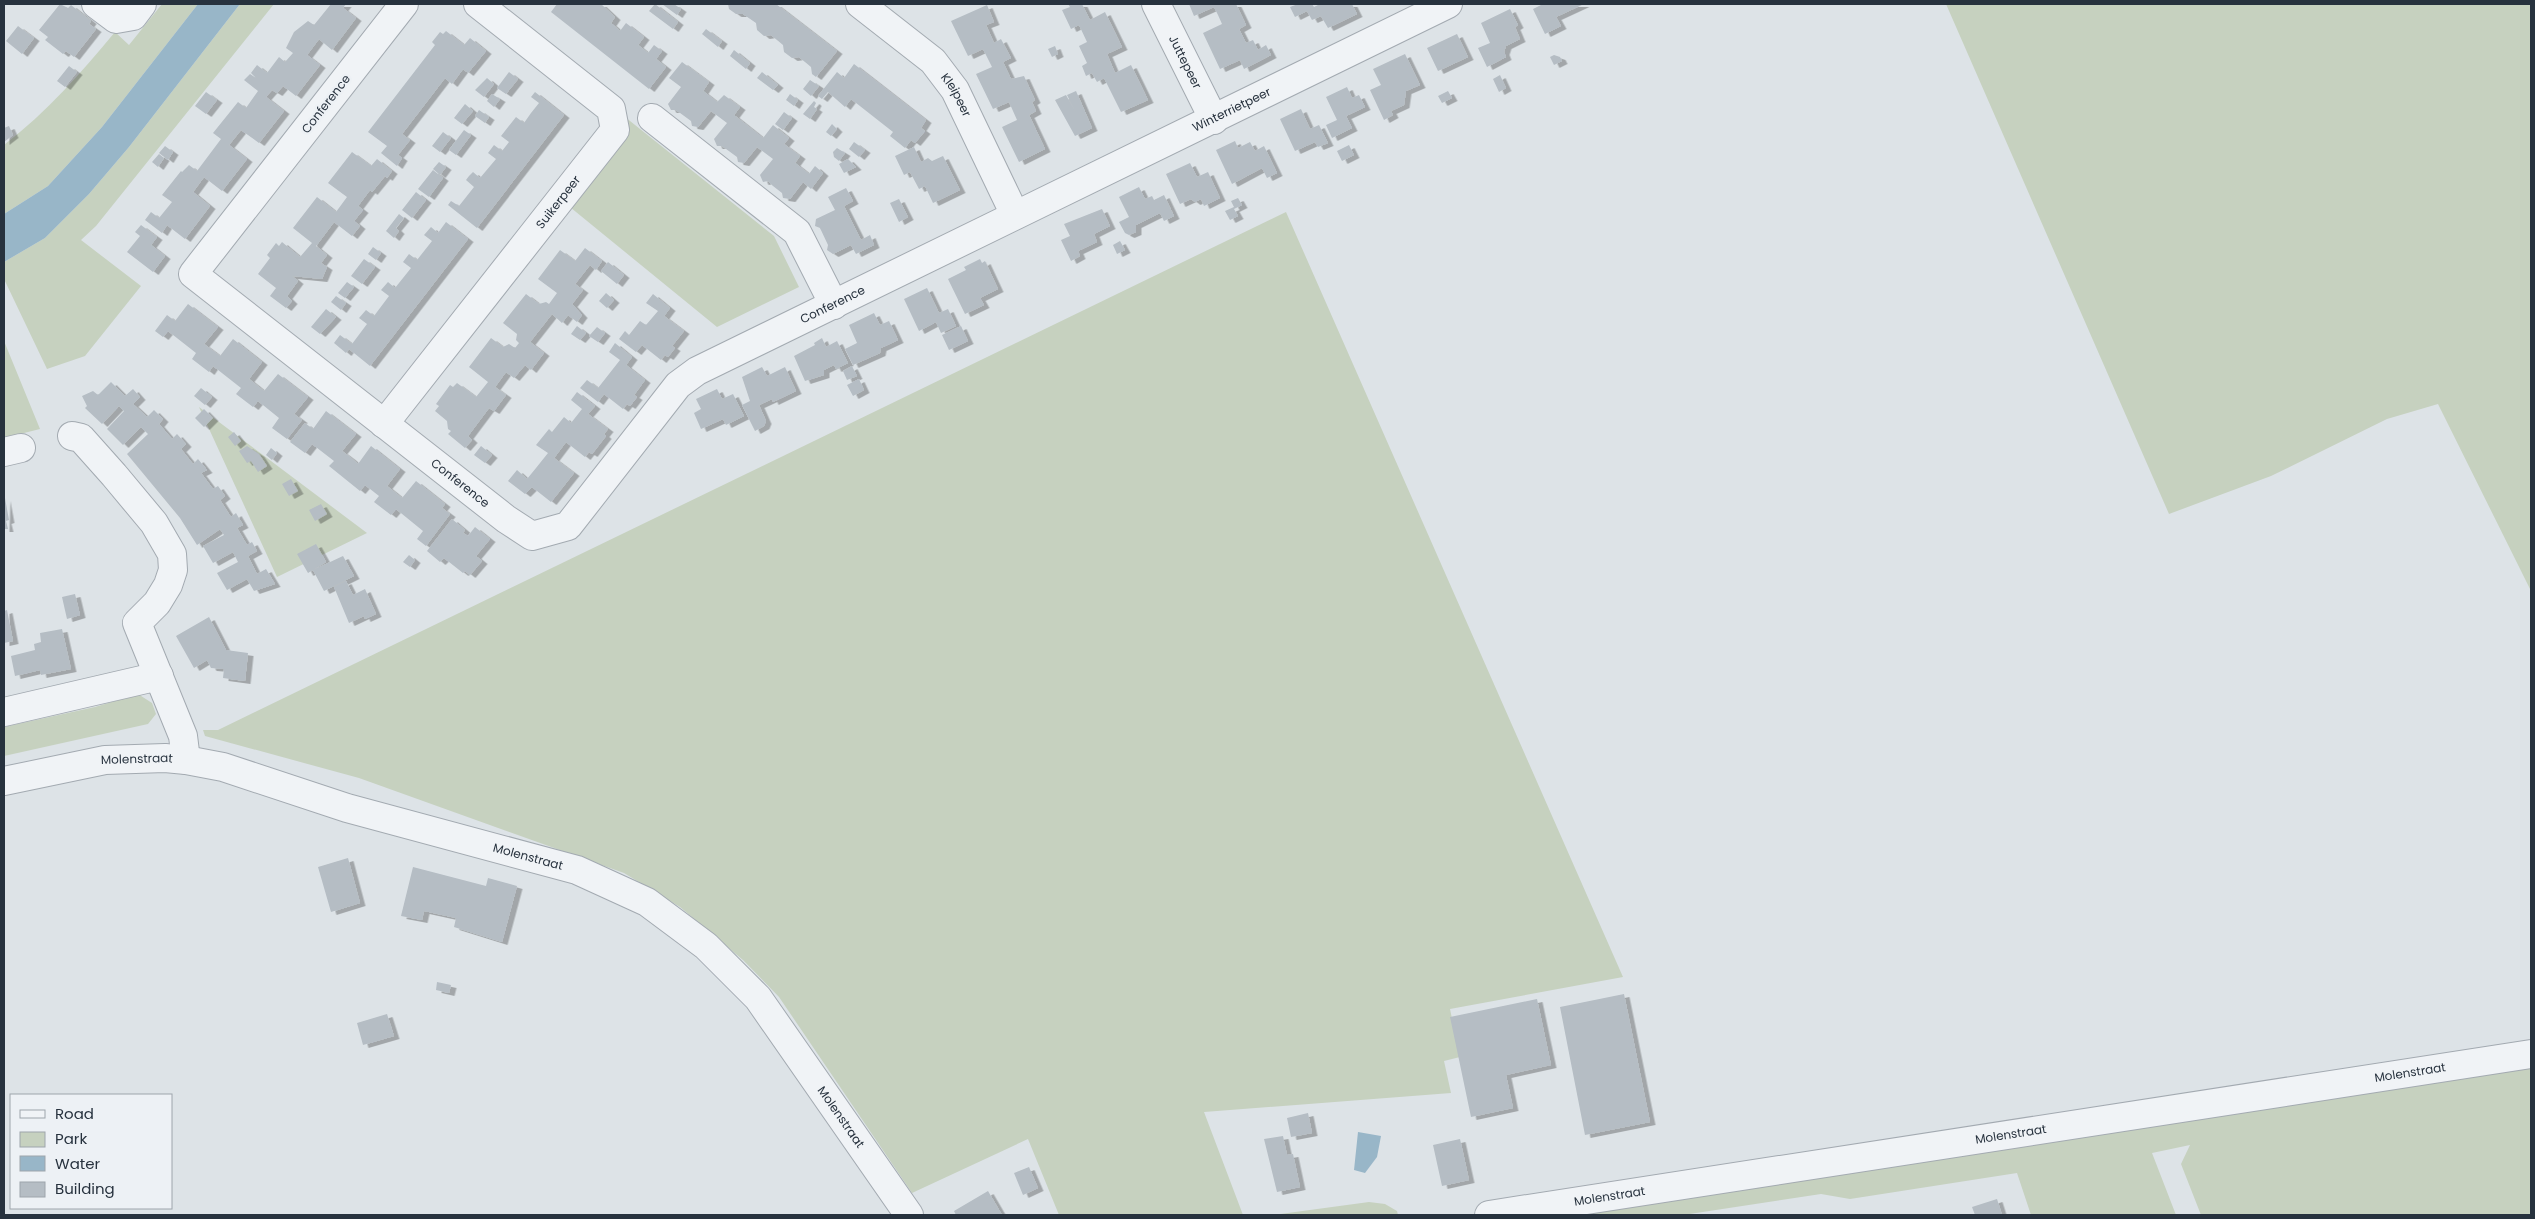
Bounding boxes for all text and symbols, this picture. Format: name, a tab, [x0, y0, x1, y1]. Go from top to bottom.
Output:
street label: Juttepeer	[1165, 32, 1206, 92]
street label: Kleipeer	[937, 69, 976, 120]
street label: Conference	[297, 71, 354, 137]
street label: Winterrietpeer	[1189, 83, 1274, 136]
street label: Suikerpeer	[532, 171, 584, 232]
street label: Conference	[797, 281, 868, 327]
street label: Conference	[428, 454, 493, 511]
street label: Molenstraat	[101, 749, 174, 768]
street label: Molenstraat	[491, 839, 565, 874]
street label: Molenstraat	[2373, 1058, 2447, 1086]
street label: Molenstraat	[814, 1082, 869, 1151]
legend	[10, 1094, 172, 1209]
text: Road	[55, 1103, 94, 1124]
street label: Molenstraat	[1974, 1120, 2048, 1148]
text: Park	[55, 1128, 87, 1149]
text: Water	[55, 1153, 101, 1174]
text: Building	[55, 1178, 115, 1199]
street label: Molenstraat	[1573, 1182, 1646, 1210]

